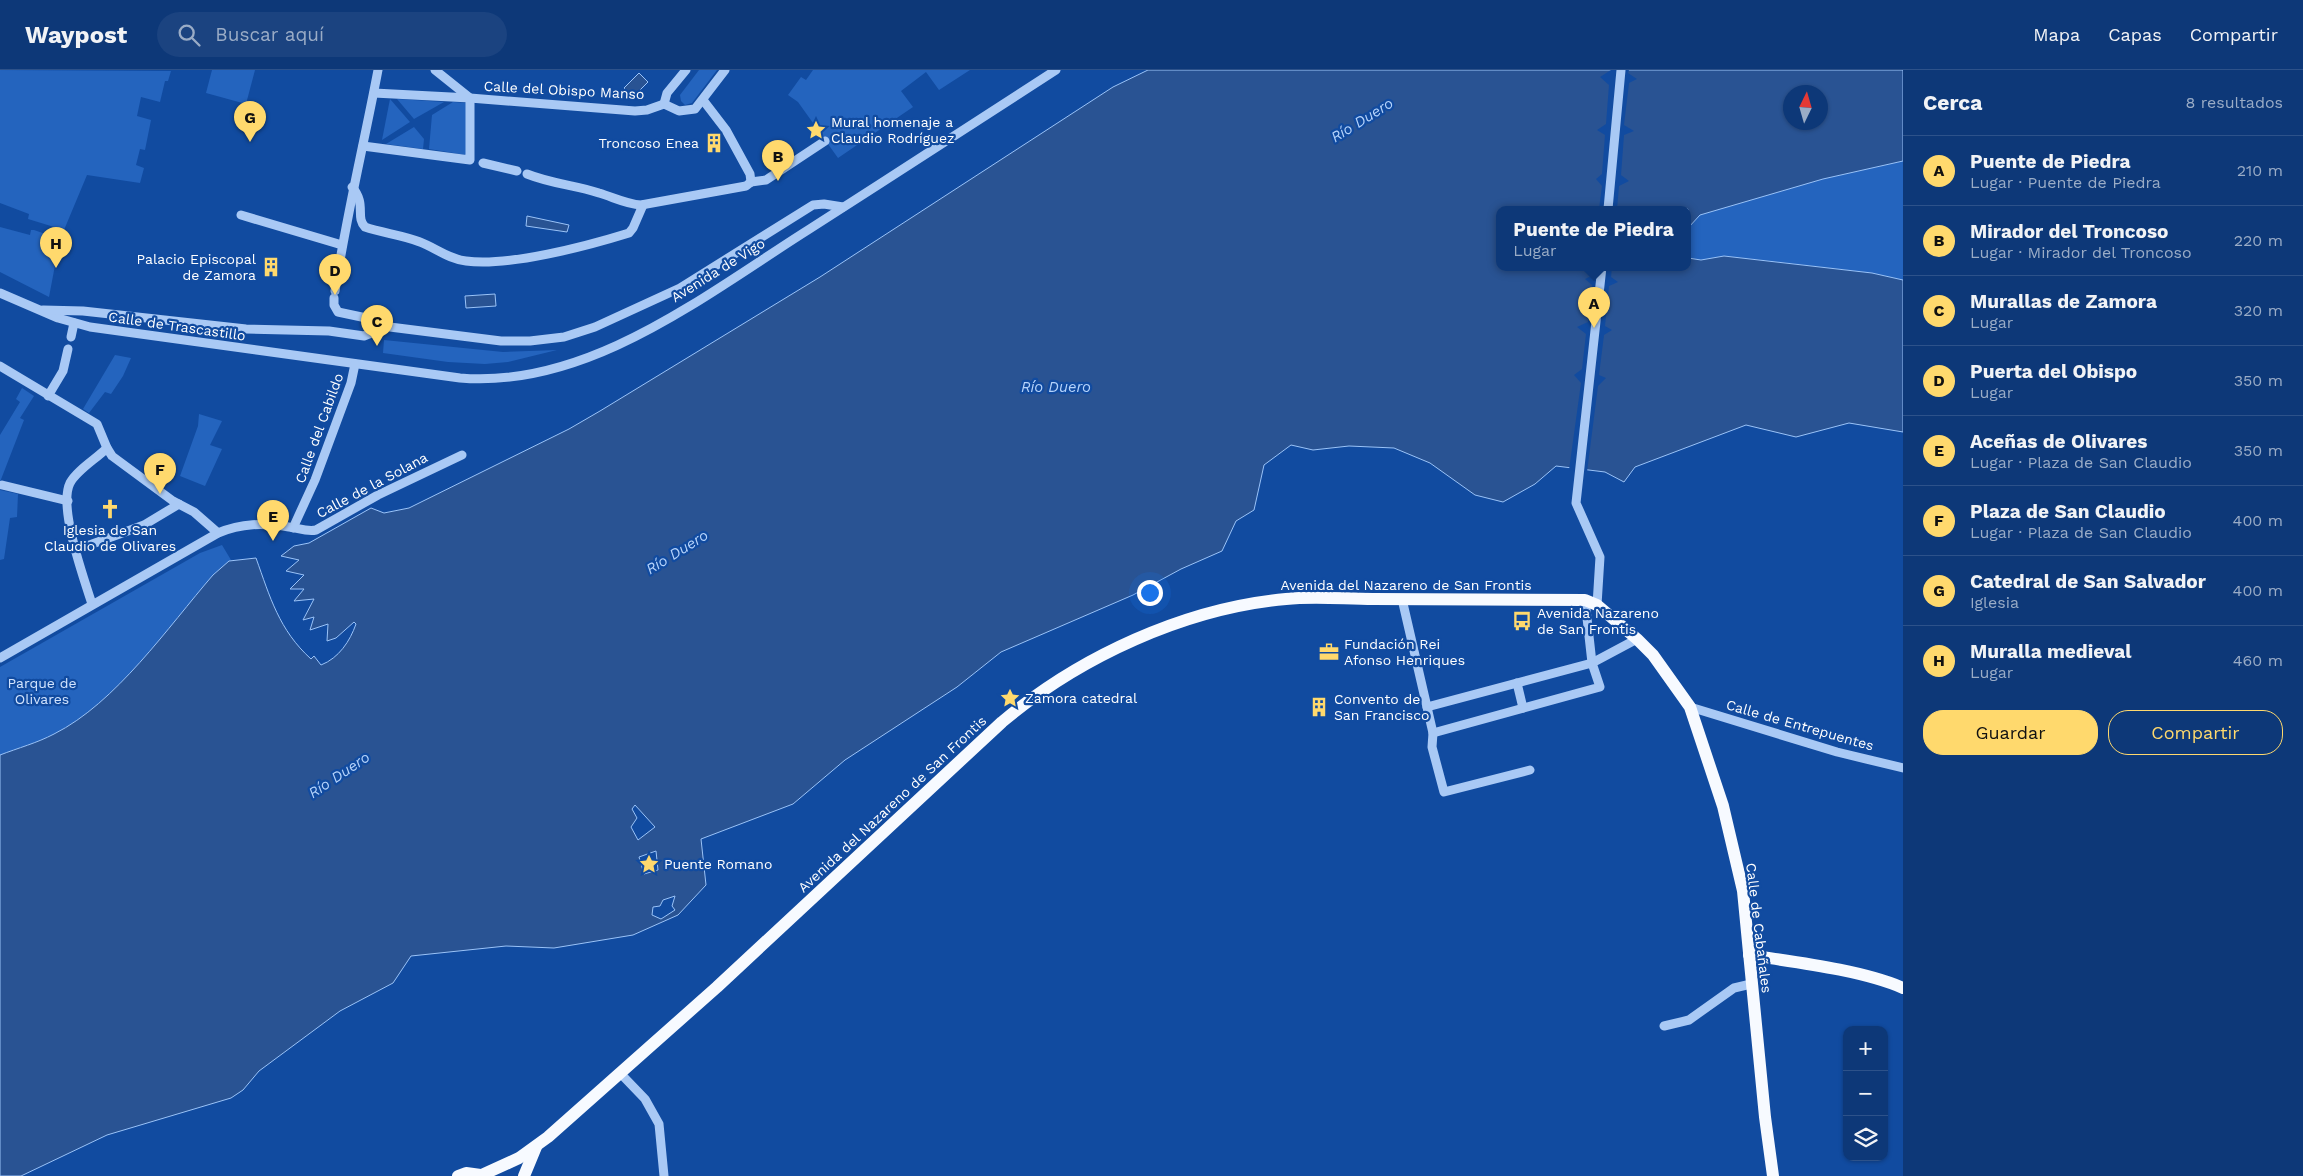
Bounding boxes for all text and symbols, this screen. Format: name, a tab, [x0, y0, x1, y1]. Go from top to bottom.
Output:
search box	[157, 12, 507, 57]
text: Waypost	[25, 21, 127, 49]
icon: search	[175, 21, 203, 49]
text: Buscar aquí	[215, 23, 324, 46]
text: Mapa	[2033, 24, 2080, 45]
text: Capas	[2108, 24, 2162, 45]
text: Compartir	[2190, 24, 2278, 45]
street label: Calle del Obispo Manso	[483, 78, 645, 102]
north arrow	[1783, 85, 1828, 130]
text: Cerca	[1923, 90, 1982, 115]
text: 8 resultados	[2185, 93, 2283, 112]
water label: Río Duero	[1328, 94, 1396, 146]
pin: G	[234, 101, 266, 142]
place label: Mural homenaje a Claudio Rodríguez	[831, 114, 954, 146]
place icon: Mural homenaje a Claudio Rodríguez	[805, 119, 827, 141]
building icon: Troncoso Enea	[703, 132, 725, 154]
place label: Troncoso Enea	[599, 135, 699, 151]
pin: B	[762, 140, 794, 181]
text: Puente de Piedra	[1970, 150, 2130, 173]
text: A	[1934, 161, 1944, 180]
text: 210 m	[2237, 161, 2283, 180]
text: Lugar · Puente de Piedra	[1970, 173, 2161, 192]
popup	[1496, 206, 1691, 271]
text: Puente de Piedra	[1513, 218, 1674, 241]
text: Mirador del Troncoso	[1970, 220, 2168, 243]
pin: H	[40, 227, 72, 268]
text: B	[1934, 231, 1944, 250]
text: 220 m	[2234, 231, 2283, 250]
street label: Avenida de Vigo	[668, 235, 768, 305]
text: Lugar	[1513, 241, 1557, 260]
text: Lugar · Mirador del Troncoso	[1970, 243, 2192, 262]
place label: Palacio Episcopal de Zamora	[137, 251, 257, 283]
pin: D	[319, 254, 351, 295]
building icon: Palacio Episcopal de Zamora	[260, 256, 282, 278]
pin: A	[1578, 287, 1610, 328]
text: Murallas de Zamora	[1970, 290, 2157, 313]
text: C	[1934, 301, 1944, 320]
text: 320 m	[2234, 301, 2283, 320]
pin: C	[361, 305, 393, 346]
street label: Calle de Trascastillo	[107, 308, 247, 344]
text: Lugar	[1970, 313, 2013, 332]
text: Puerta del Obispo	[1970, 360, 2137, 383]
street label: Calle del Cabildo	[292, 371, 346, 485]
text: D	[1933, 371, 1945, 390]
text: 350 m	[2234, 371, 2283, 390]
water label: Río Duero	[1021, 378, 1091, 396]
text: Lugar	[1970, 383, 2013, 402]
text: Aceñas de Olivares	[1970, 430, 2147, 453]
text: E	[1934, 441, 1944, 460]
text: 350 m	[2234, 441, 2283, 460]
street label: Calle de la Solana	[314, 449, 430, 521]
pin: F	[144, 453, 176, 494]
text: Lugar · Plaza de San Claudio	[1970, 453, 2192, 472]
church icon: Iglesia de San Claudio de Olivares	[99, 498, 121, 520]
pin: E	[257, 500, 289, 541]
text: Plaza de San Claudio	[1970, 500, 2166, 523]
text: F	[1934, 511, 1944, 530]
text: 400 m	[2233, 511, 2283, 530]
place label: Iglesia de San Claudio de Olivares	[44, 522, 176, 554]
text: Lugar · Plaza de San Claudio	[1970, 523, 2192, 542]
water label: Río Duero	[643, 526, 711, 578]
text: Catedral de San Salvador	[1970, 570, 2206, 593]
street label: Avenida del Nazareno de San Frontis	[1280, 577, 1532, 593]
your location	[1137, 580, 1163, 606]
text: G	[1933, 581, 1945, 600]
text: 400 m	[2233, 581, 2283, 600]
text: Iglesia	[1970, 593, 2019, 612]
place label: Avenida Nazareno de San Frontis	[1537, 605, 1659, 637]
bus stop icon: Avenida Nazareno de San Frontis	[1511, 610, 1533, 632]
place label: Fundación Rei Afonso Henriques	[1344, 636, 1465, 668]
text: Muralla medieval	[1970, 640, 2132, 663]
office icon: Fundación Rei Afonso Henriques	[1318, 641, 1340, 663]
text: H	[1933, 651, 1945, 670]
text: 460 m	[2233, 651, 2283, 670]
text: Lugar	[1970, 663, 2013, 682]
park label: Parque de Olivares	[7, 675, 77, 707]
place icon: Zamora catedral	[999, 687, 1021, 709]
place label: Zamora catedral	[1025, 690, 1138, 706]
place label: Convento de San Francisco	[1334, 691, 1429, 723]
building icon: Convento de San Francisco	[1308, 696, 1330, 718]
street label: Calle de Entrepuentes	[1724, 696, 1876, 754]
button: Guardar	[1923, 710, 2098, 755]
button: Compartir	[2108, 710, 2283, 755]
street label: Avenida del Nazareno de San Frontis	[795, 712, 989, 896]
water label: Río Duero	[305, 748, 373, 802]
place icon: Puente Romano	[638, 853, 660, 875]
place label: Puente Romano	[664, 856, 772, 872]
street label: Calle de Cabañales	[1743, 862, 1775, 994]
map controls	[1843, 1026, 1888, 1161]
button: +	[1843, 1026, 1888, 1071]
button: −	[1843, 1071, 1888, 1116]
button: layers	[1843, 1116, 1888, 1161]

